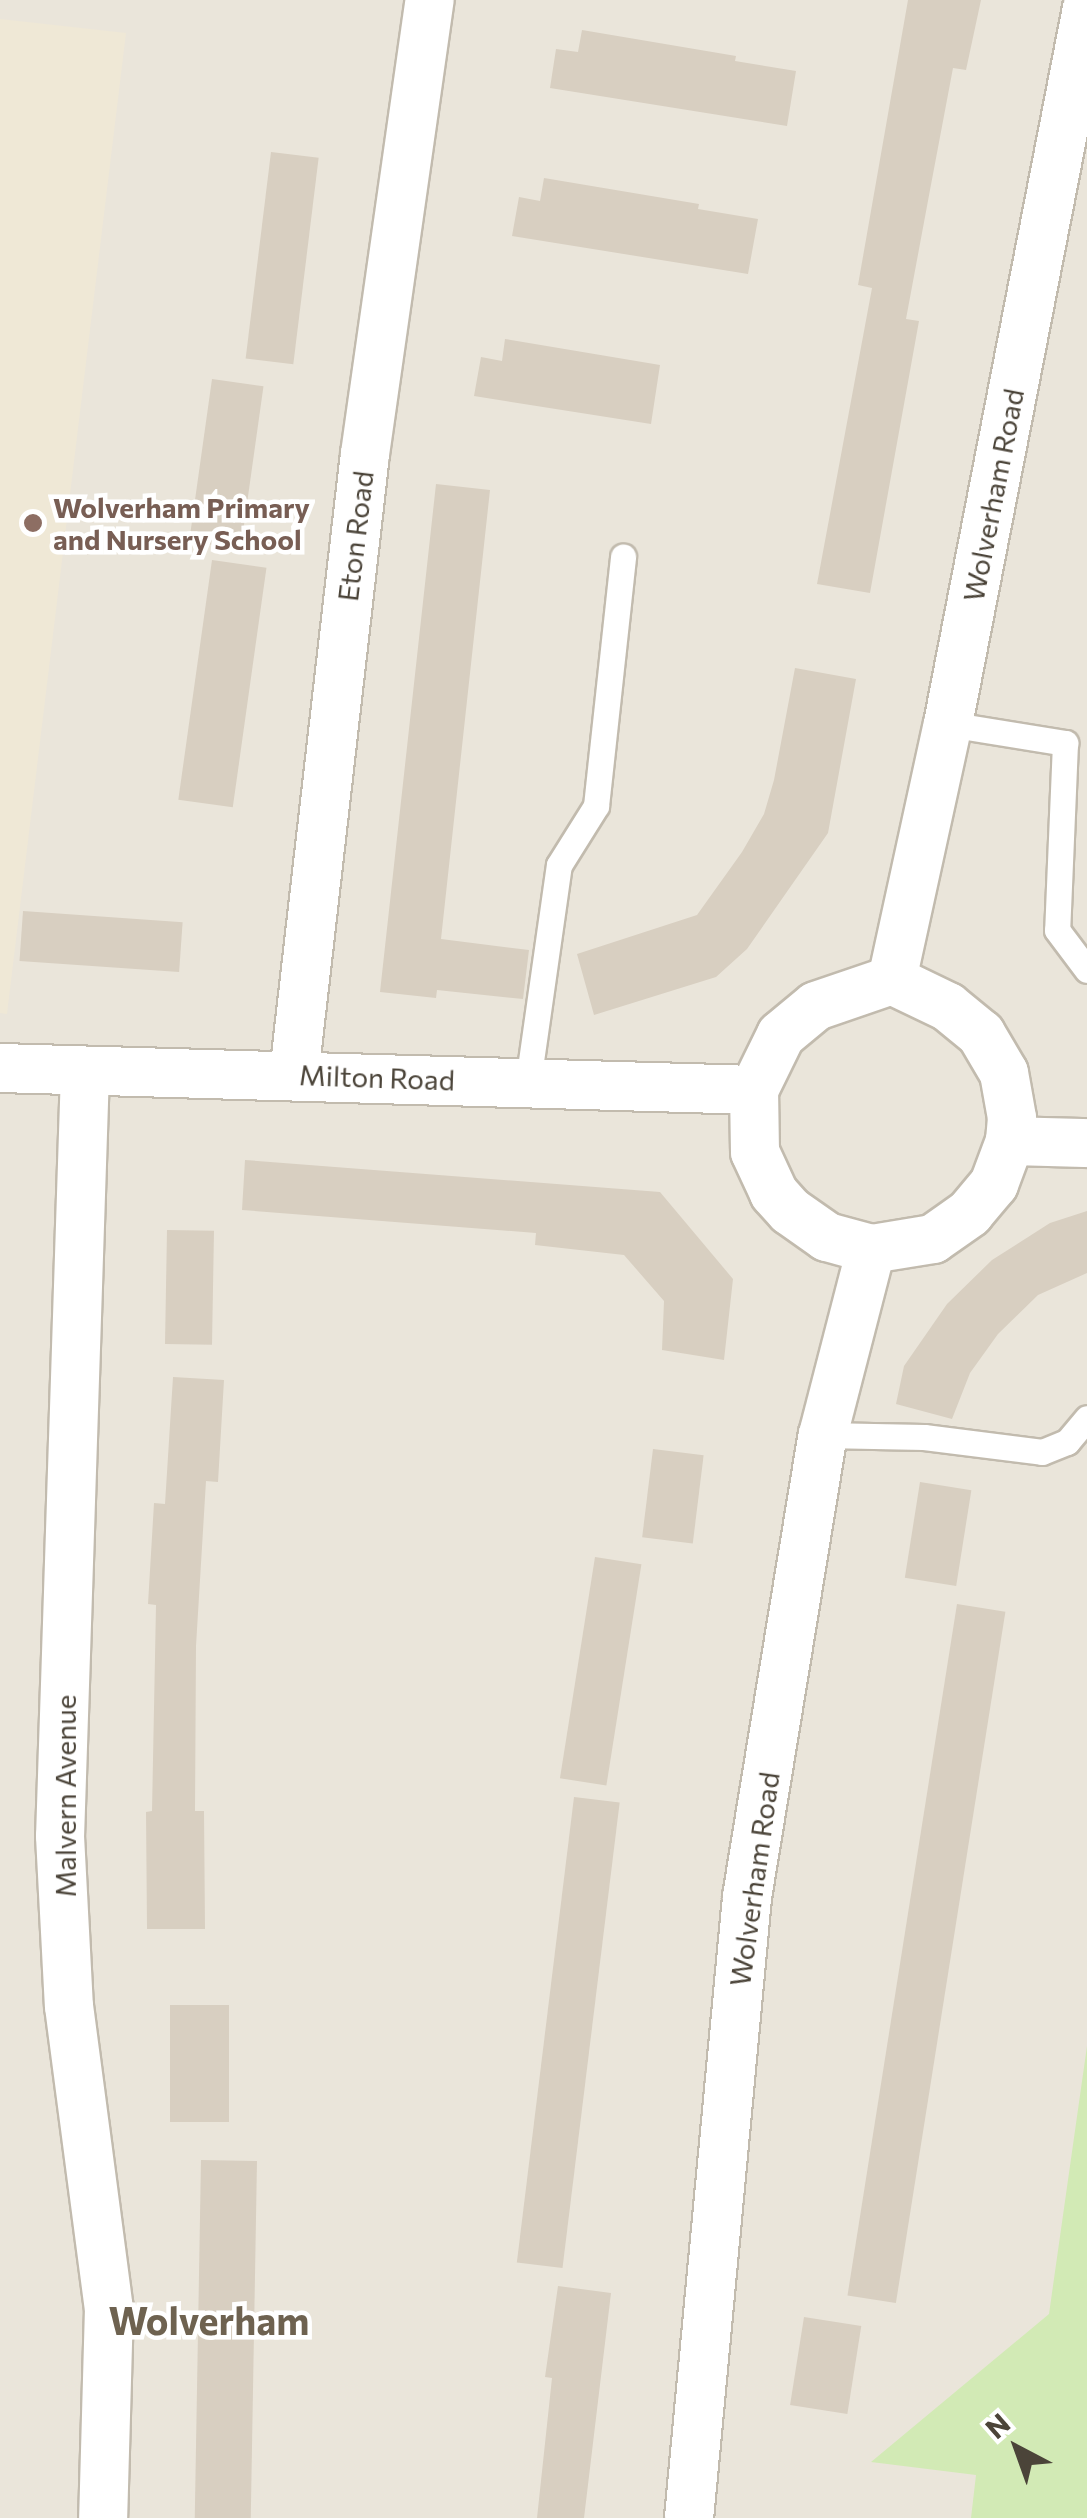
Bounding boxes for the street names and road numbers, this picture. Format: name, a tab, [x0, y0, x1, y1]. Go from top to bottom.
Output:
street label: Wolverham Road	[956, 386, 1030, 604]
street label: Eton Road	[330, 469, 380, 603]
street label: Milton Road	[299, 1057, 455, 1097]
street label: Malvern Avenue	[48, 1695, 82, 1897]
street label: Wolverham Road	[722, 1770, 786, 1988]

